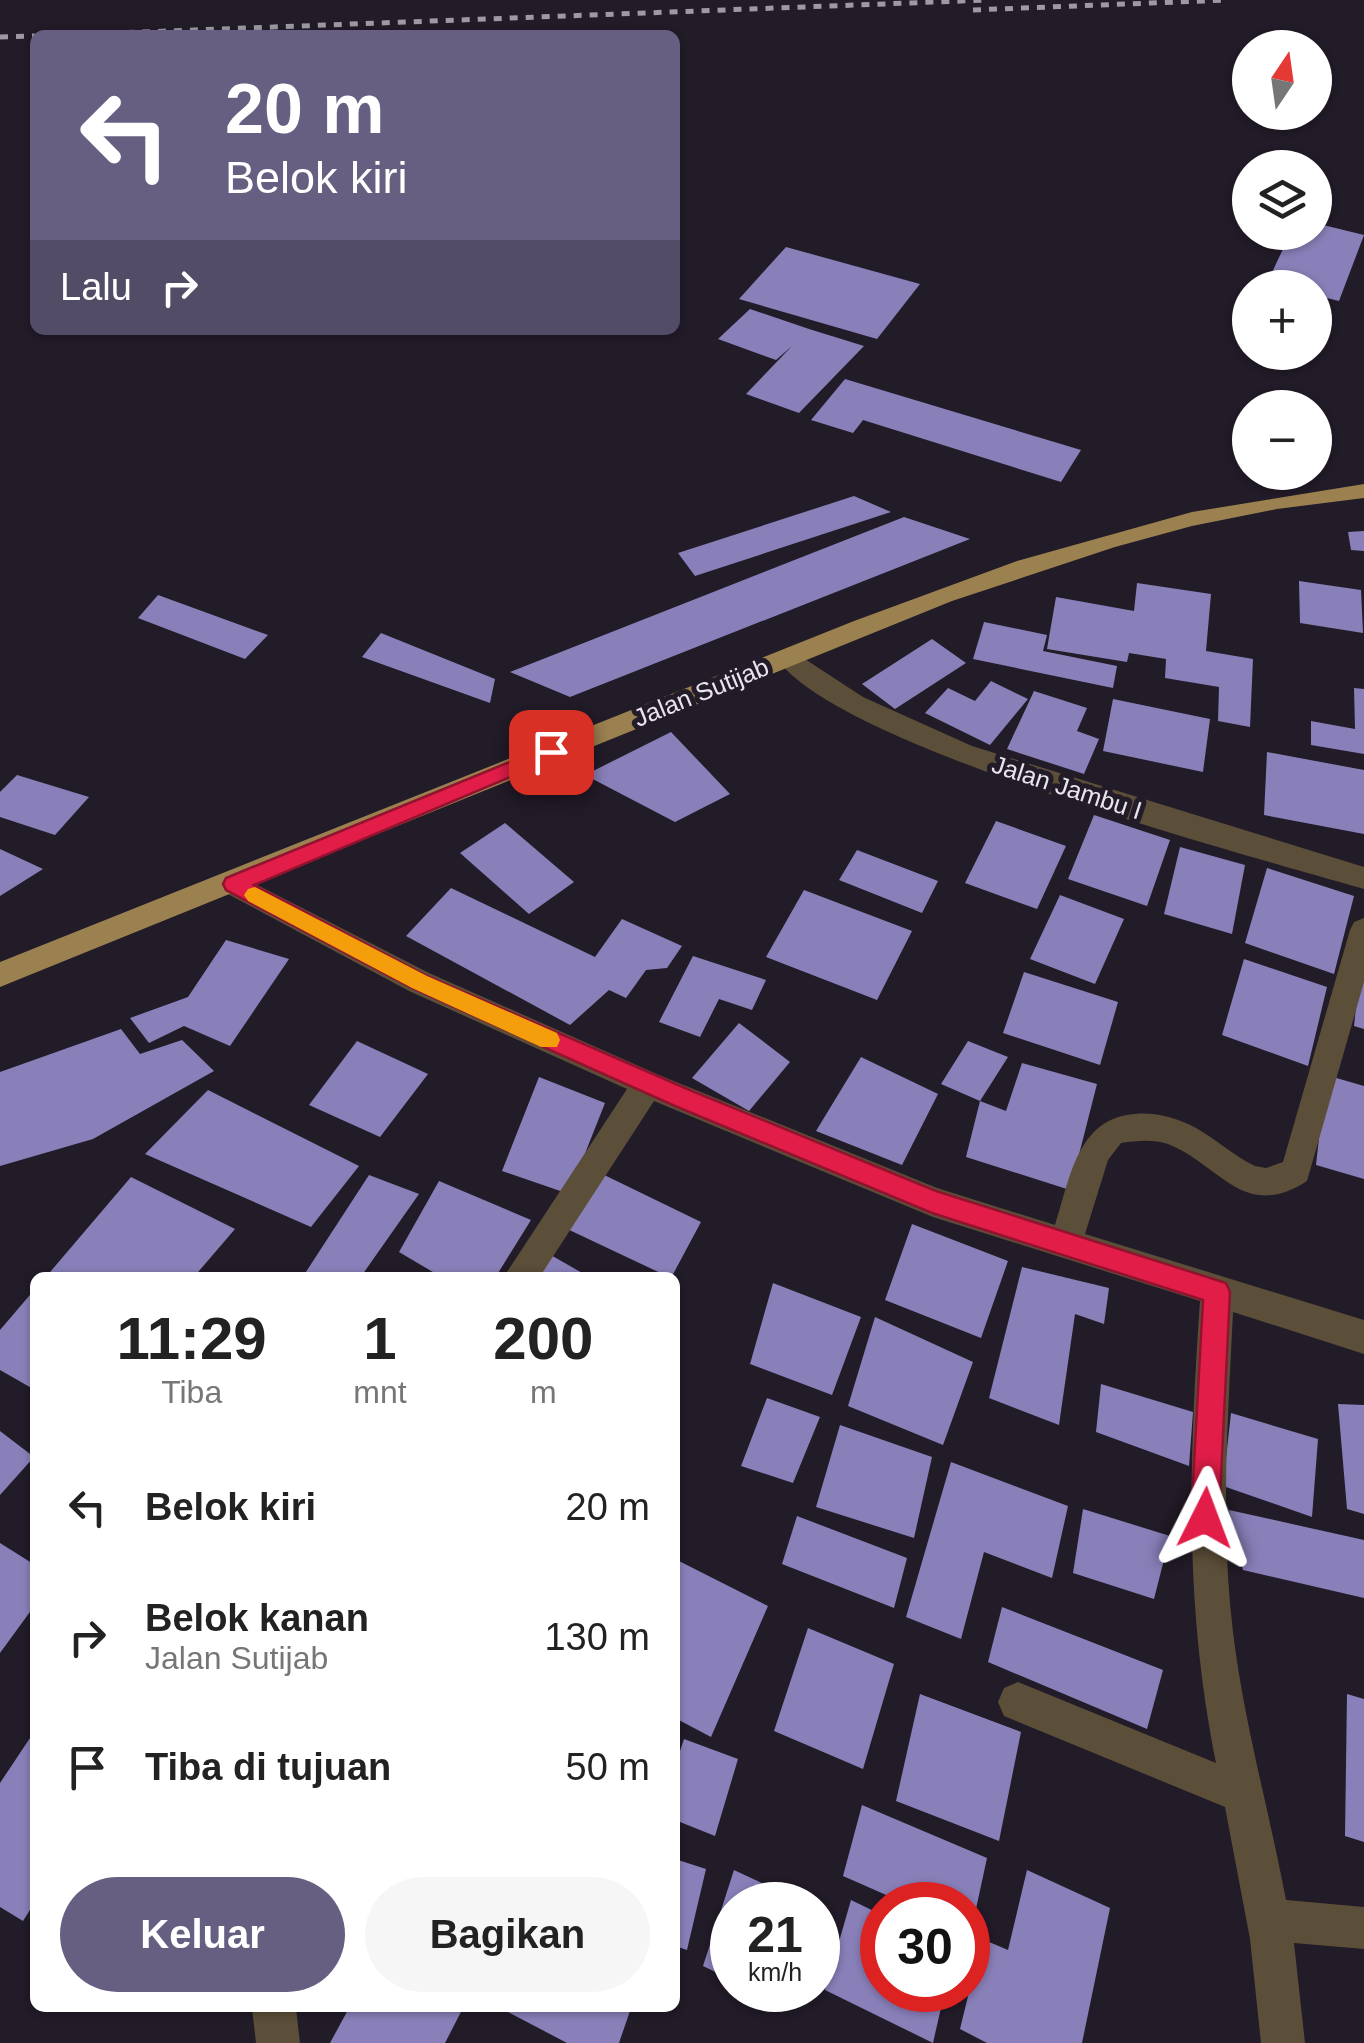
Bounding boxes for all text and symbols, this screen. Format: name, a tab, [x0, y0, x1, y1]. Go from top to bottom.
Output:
north arrow	[1232, 30, 1332, 130]
map controls	[1232, 30, 1332, 490]
icon: left	[60, 70, 190, 200]
text: 20 m	[225, 70, 385, 148]
button: layers	[1232, 150, 1332, 250]
text: Belok kiri	[225, 152, 408, 203]
icon: right	[152, 260, 207, 315]
text: Lalu	[60, 266, 132, 308]
button: +	[1232, 270, 1332, 370]
button: −	[1232, 390, 1332, 490]
street label: Jalan Sutijab	[629, 652, 773, 732]
pin	[509, 710, 594, 795]
icon: arrive	[524, 725, 579, 780]
street label: Jalan Jambu I	[989, 750, 1145, 824]
text: 11:29	[117, 1305, 267, 1372]
text: 1	[363, 1305, 397, 1372]
text: 200	[493, 1305, 593, 1372]
text: Tiba	[161, 1374, 222, 1410]
text: mnt	[353, 1374, 407, 1410]
text: m	[530, 1374, 557, 1410]
position arrow	[1153, 1466, 1257, 1570]
icon: left	[60, 1480, 115, 1535]
text: Belok kiri	[145, 1486, 316, 1528]
text: 20 m	[566, 1486, 650, 1528]
text: Belok kanan	[145, 1597, 369, 1639]
icon: right	[60, 1610, 115, 1665]
text: 130 m	[544, 1616, 650, 1658]
text: Jalan Sutijab	[145, 1640, 328, 1676]
icon: arrive	[60, 1740, 115, 1795]
text: Tiba di tujuan	[145, 1746, 391, 1788]
text: 50 m	[566, 1746, 650, 1788]
button: Keluar	[60, 1877, 345, 1992]
button: Bagikan	[365, 1877, 650, 1992]
speed limit sign: 30	[860, 1882, 990, 2012]
text: 21	[747, 1907, 803, 1963]
text: km/h	[748, 1958, 802, 1986]

